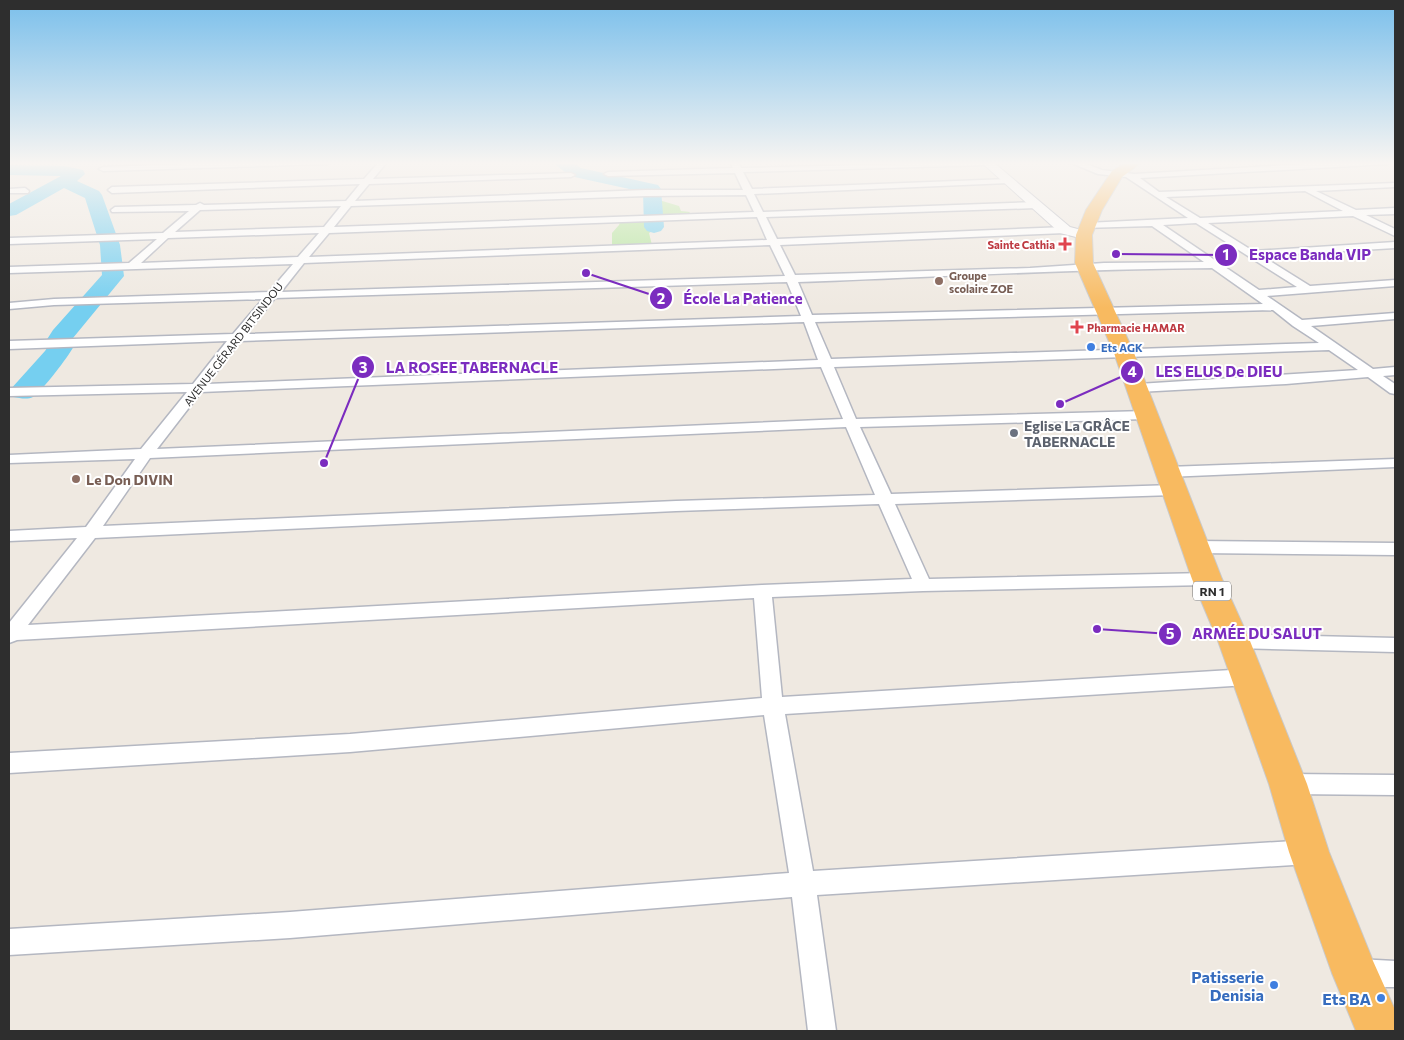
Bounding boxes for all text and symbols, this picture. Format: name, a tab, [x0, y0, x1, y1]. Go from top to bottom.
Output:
place label: Sainte Cathia	[987, 238, 1055, 251]
marker: Sainte Cathia	[1059, 238, 1071, 250]
callout: Espace Banda VIP	[1214, 240, 1381, 270]
text: 1	[1223, 245, 1229, 263]
text: Espace Banda VIP	[1249, 245, 1371, 263]
place label: Groupe scolaire ZOE	[949, 269, 1014, 295]
marker: Groupe scolaire ZOE	[933, 275, 945, 287]
street label: AVENUE GÉRARD BITSINDOU	[180, 279, 285, 408]
callout: École La Patience	[649, 283, 813, 313]
text: 2	[657, 289, 665, 307]
text: École La Patience	[683, 289, 803, 307]
marker: Pharmacie HAMAR	[1071, 321, 1083, 333]
place label: Pharmacie HAMAR	[1087, 321, 1185, 334]
marker: Ets AGK	[1085, 341, 1097, 353]
place label: Ets AGK	[1101, 341, 1143, 354]
callout: LA ROSEE TABERNACLE	[350, 352, 568, 382]
callout: LES ELUS De DIEU	[1120, 357, 1292, 387]
text: 3	[359, 358, 368, 376]
text: LA ROSEE TABERNACLE	[386, 358, 558, 376]
text: 4	[1127, 362, 1137, 380]
text: LES ELUS De DIEU	[1155, 362, 1283, 380]
place label: Eglise La GRÂCE TABERNACLE	[1024, 417, 1130, 450]
marker: Eglise La GRÂCE TABERNACLE	[1008, 427, 1020, 439]
place label: Le Don DIVIN	[86, 471, 173, 488]
marker: Le Don DIVIN	[70, 473, 82, 485]
road number: RN 1	[1193, 582, 1231, 600]
callout: ARMÉE DU SALUT	[1157, 619, 1332, 649]
text: 5	[1166, 624, 1175, 642]
text: ARMÉE DU SALUT	[1192, 624, 1322, 642]
place label: Patisserie Denisia	[1191, 967, 1264, 1004]
marker: Patisserie Denisia	[1268, 979, 1280, 991]
place label: Ets BA	[1322, 989, 1371, 1008]
marker: Ets BA	[1375, 992, 1387, 1004]

